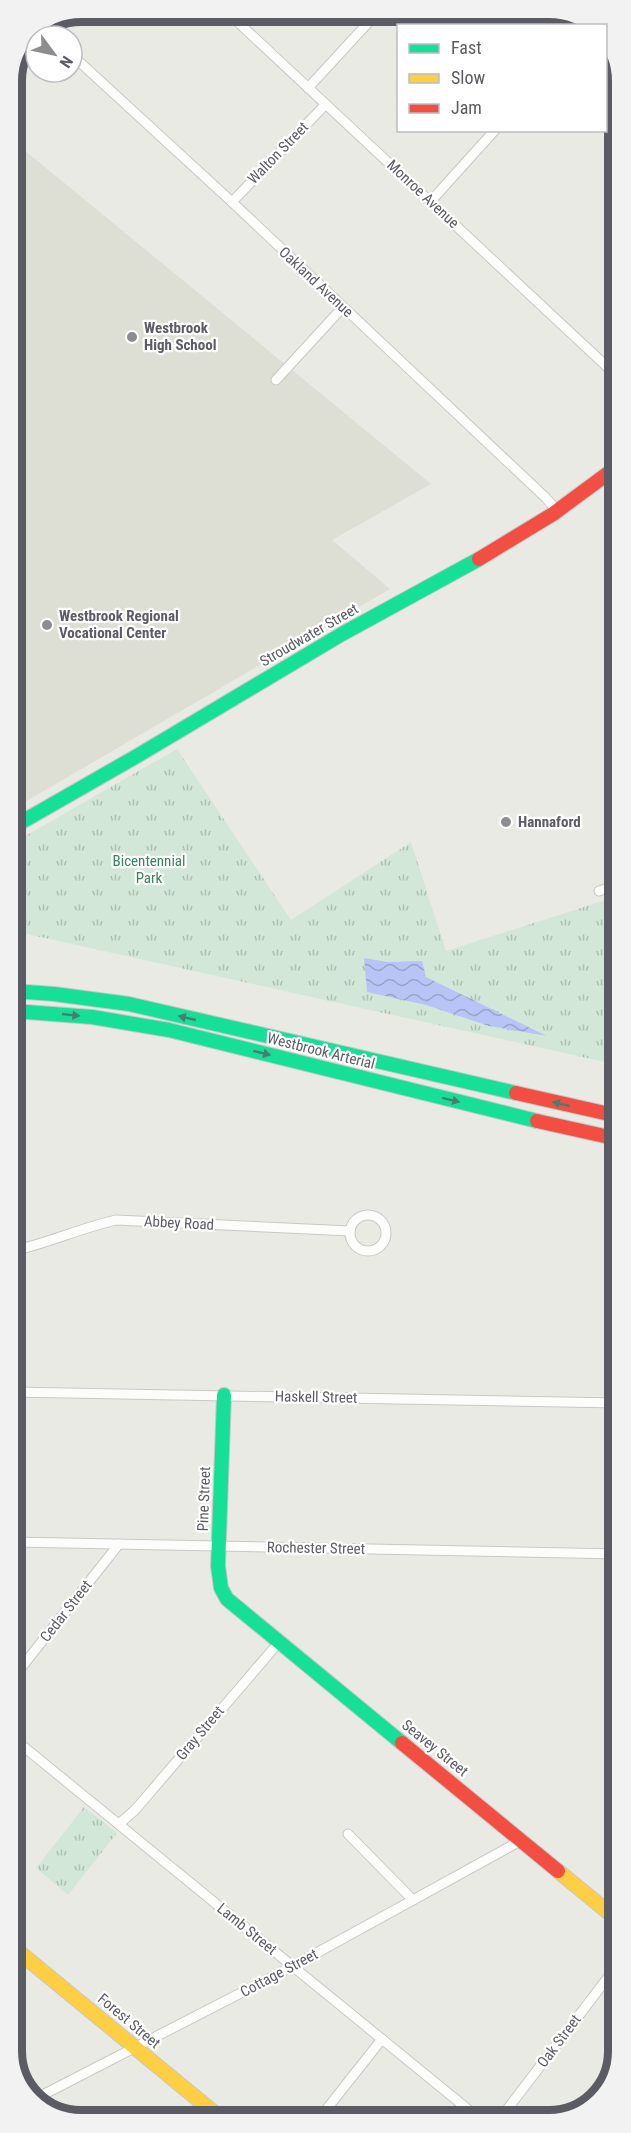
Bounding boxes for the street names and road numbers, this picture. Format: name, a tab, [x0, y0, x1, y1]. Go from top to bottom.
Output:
street label: Walton Street	[244, 118, 312, 188]
street label: Monroe Avenue	[383, 156, 463, 232]
street label: Oakland Avenue	[275, 243, 357, 321]
street label: Stroudwater Street	[257, 600, 361, 670]
street label: Westbrook Arterial	[265, 1029, 377, 1073]
street label: Abbey Road	[143, 1212, 215, 1234]
street label: Haskell Street	[275, 1387, 357, 1407]
street label: Pine Street	[194, 1466, 214, 1532]
street label: Rochester Street	[267, 1538, 365, 1558]
street label: Cedar Street	[36, 1577, 96, 1645]
street label: Gray Street	[172, 1702, 228, 1764]
street label: Seavey Street	[398, 1716, 472, 1780]
street label: Lamb Street	[214, 1899, 280, 1959]
street label: Cottage Street	[237, 1945, 321, 2001]
street label: Forest Street	[94, 1990, 164, 2052]
street label: Oak Street	[533, 2011, 585, 2071]

